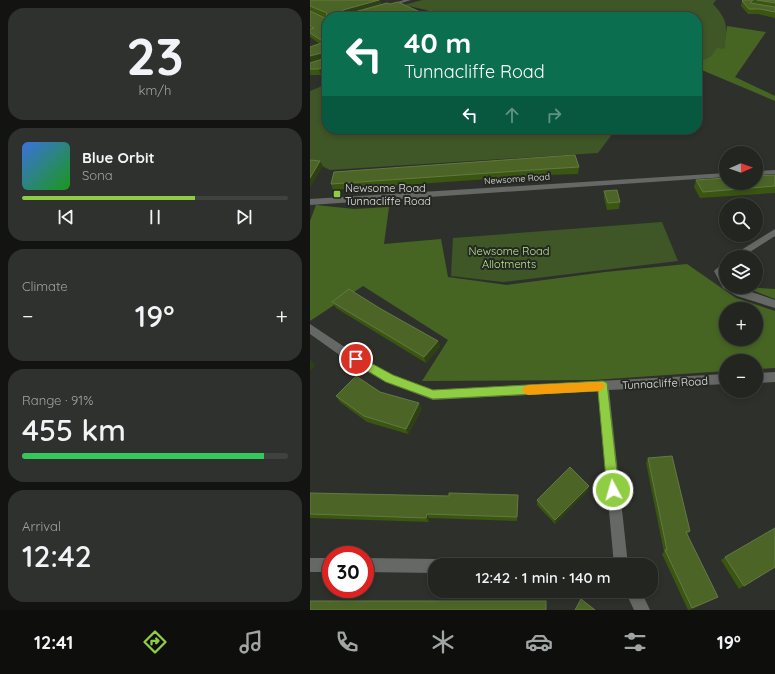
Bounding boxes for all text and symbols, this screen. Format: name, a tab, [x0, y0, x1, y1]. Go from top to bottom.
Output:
text: 23	[126, 23, 184, 88]
text: 40 m	[404, 25, 471, 60]
icon: left	[338, 28, 390, 80]
text: Tunnacliffe Road	[404, 60, 545, 83]
text: km/h	[139, 82, 171, 98]
icon: left	[459, 104, 481, 126]
icon: ahead	[501, 104, 523, 126]
icon: right	[543, 104, 565, 126]
north arrow	[719, 146, 763, 190]
map controls	[719, 146, 763, 398]
text: Blue Orbit	[82, 148, 155, 167]
text: Sona	[82, 167, 113, 183]
street label: Newsome Road	[484, 171, 550, 186]
place label: Newsome Road Tunnacliffe Road	[345, 181, 431, 208]
marker: Newsome Road Tunnacliffe Road	[332, 189, 342, 199]
button: search	[719, 198, 763, 242]
icon: previous	[55, 206, 77, 228]
icon: pause	[144, 206, 166, 228]
icon: next	[233, 206, 255, 228]
park label: Newsome Road Allotments	[469, 244, 549, 271]
button: layers	[719, 250, 763, 294]
text: Climate	[22, 278, 68, 294]
text: 19°	[135, 297, 174, 335]
text: −	[22, 302, 33, 330]
text: +	[276, 302, 288, 330]
button: +	[719, 302, 763, 346]
pin	[339, 342, 373, 376]
icon: arrive	[345, 348, 367, 370]
button: −	[719, 354, 763, 398]
street label: Tunnacliffe Road	[622, 374, 708, 392]
text: Range · 91%	[22, 392, 93, 408]
text: 455 km	[22, 411, 126, 449]
position arrow	[592, 469, 634, 511]
text: Arrival	[22, 518, 61, 534]
text: 12:42	[22, 537, 92, 575]
speed limit sign: 30	[322, 546, 374, 598]
text: 12:42 · 1 min · 140 m	[475, 568, 611, 587]
icon: directions	[141, 628, 169, 656]
icon: music	[237, 628, 265, 656]
icon: phone	[333, 628, 361, 656]
icon: climate	[429, 628, 457, 656]
icon: car	[525, 628, 553, 656]
icon: filters	[621, 628, 649, 656]
text: 12:41	[34, 631, 73, 654]
text: 19°	[717, 631, 741, 654]

